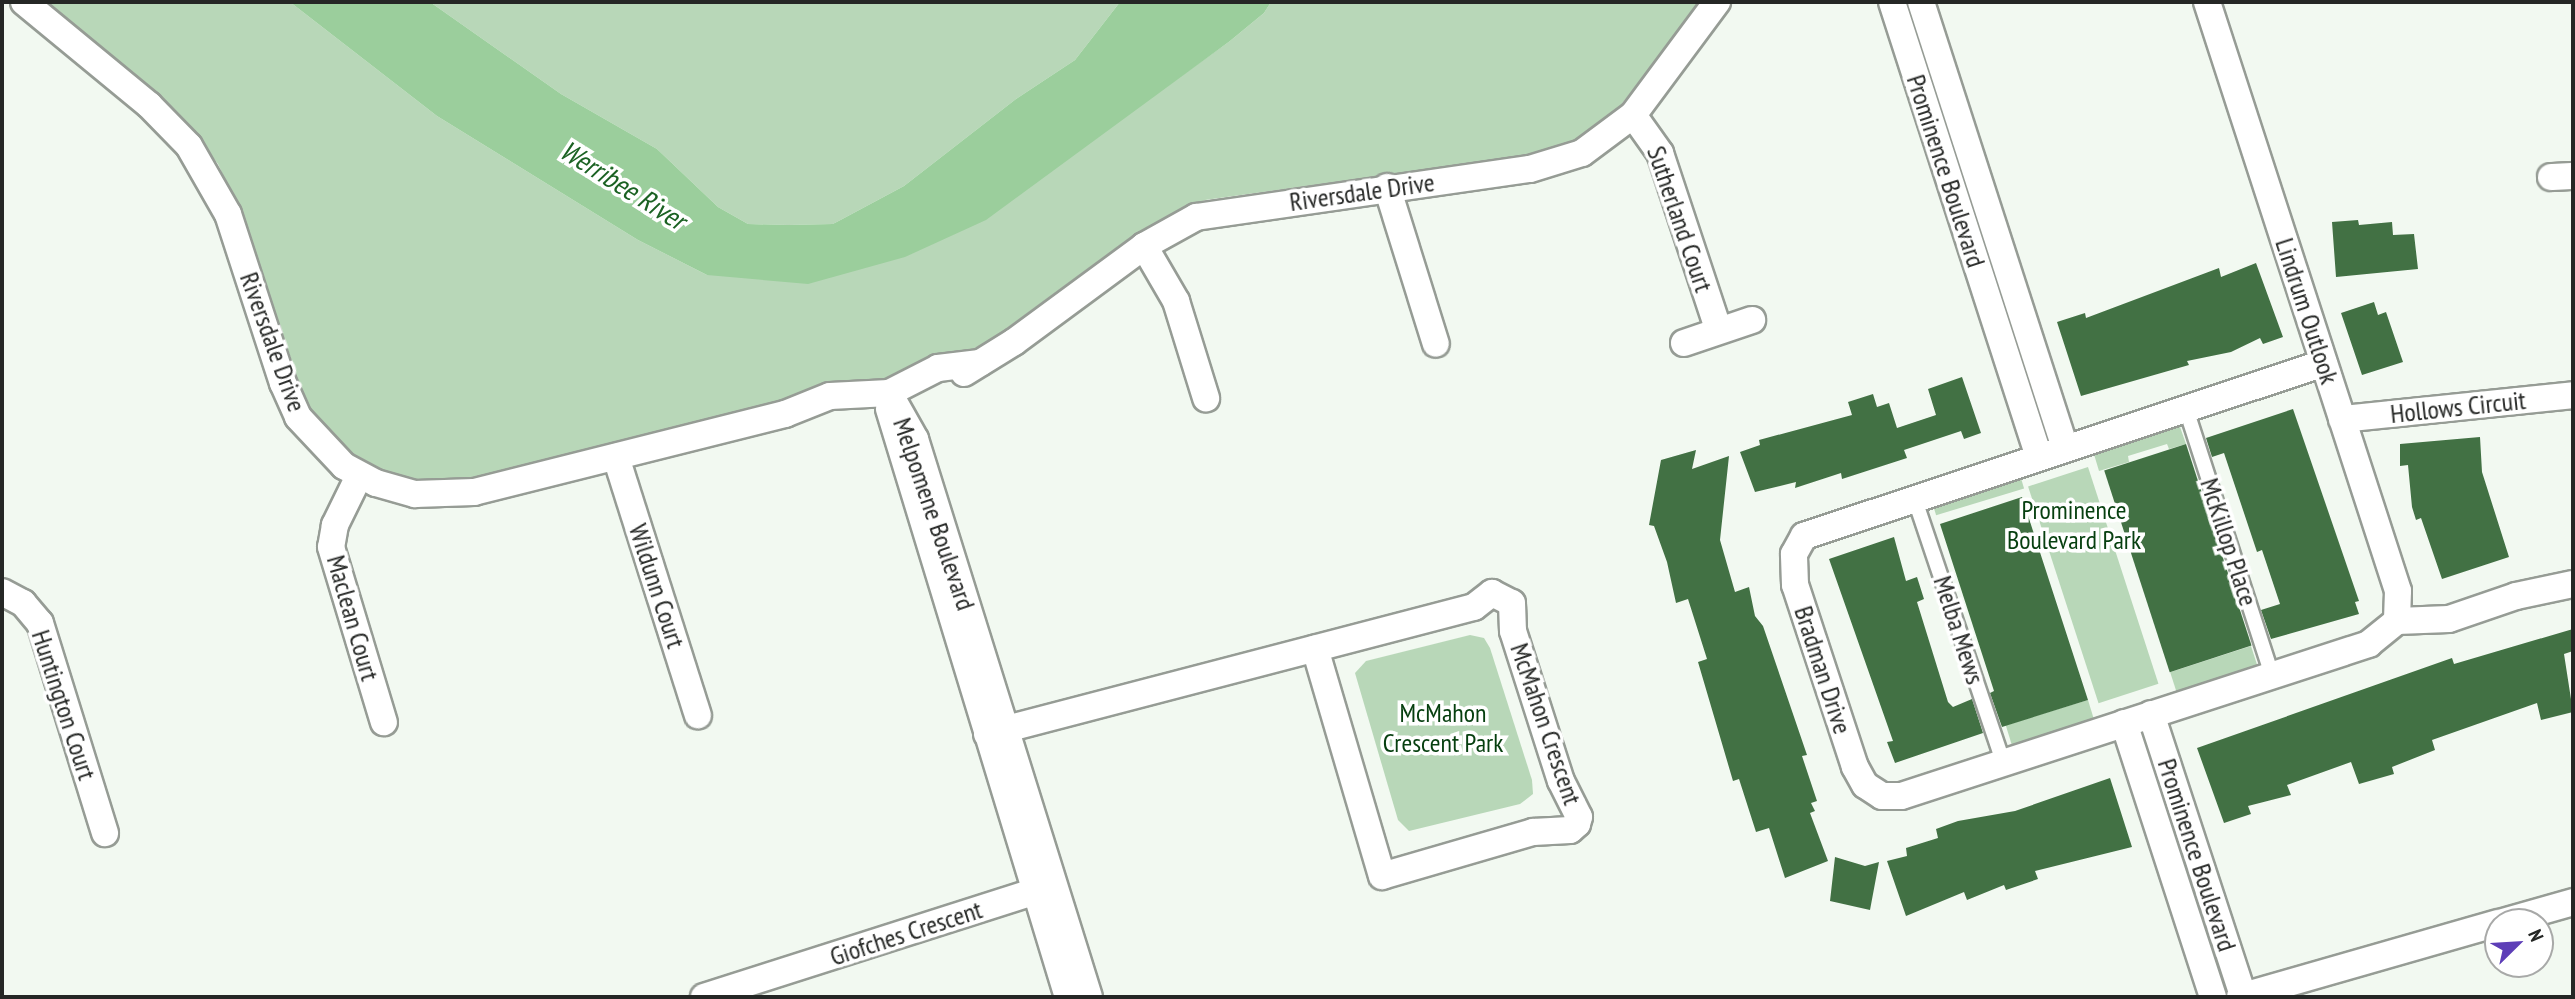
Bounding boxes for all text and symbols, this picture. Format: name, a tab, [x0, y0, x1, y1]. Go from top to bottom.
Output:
street label: Prominence Boulevard	[1900, 71, 1992, 271]
water label: Werribee River	[554, 133, 692, 237]
street label: Sutherland Court	[1640, 142, 1720, 296]
street label: Riversdale Drive	[1288, 166, 1436, 218]
street label: Lindrum Outlook	[2269, 234, 2345, 388]
street label: Riversdale Drive	[233, 268, 313, 416]
street label: Hollows Circuit	[2389, 384, 2527, 430]
street label: Melpomene Boulevard	[886, 414, 982, 614]
street label: McKillop Place	[2194, 474, 2264, 610]
park label: Prominence Boulevard Park	[2007, 494, 2141, 556]
street label: Wildunn Court	[622, 520, 692, 652]
street label: Maclean Court	[320, 552, 386, 684]
street label: Melba Mews	[1927, 572, 1991, 688]
street label: Bradman Drive	[1788, 602, 1858, 738]
street label: Huntington Court	[25, 626, 103, 784]
street label: McMahon Crescent	[1504, 639, 1588, 809]
park label: McMahon Crescent Park	[1383, 697, 1503, 758]
street label: Prominence Boulevard	[2151, 755, 2243, 955]
street label: Giofches Crescent	[826, 894, 986, 972]
north arrow	[2484, 908, 2554, 978]
text: N	[2523, 926, 2549, 945]

